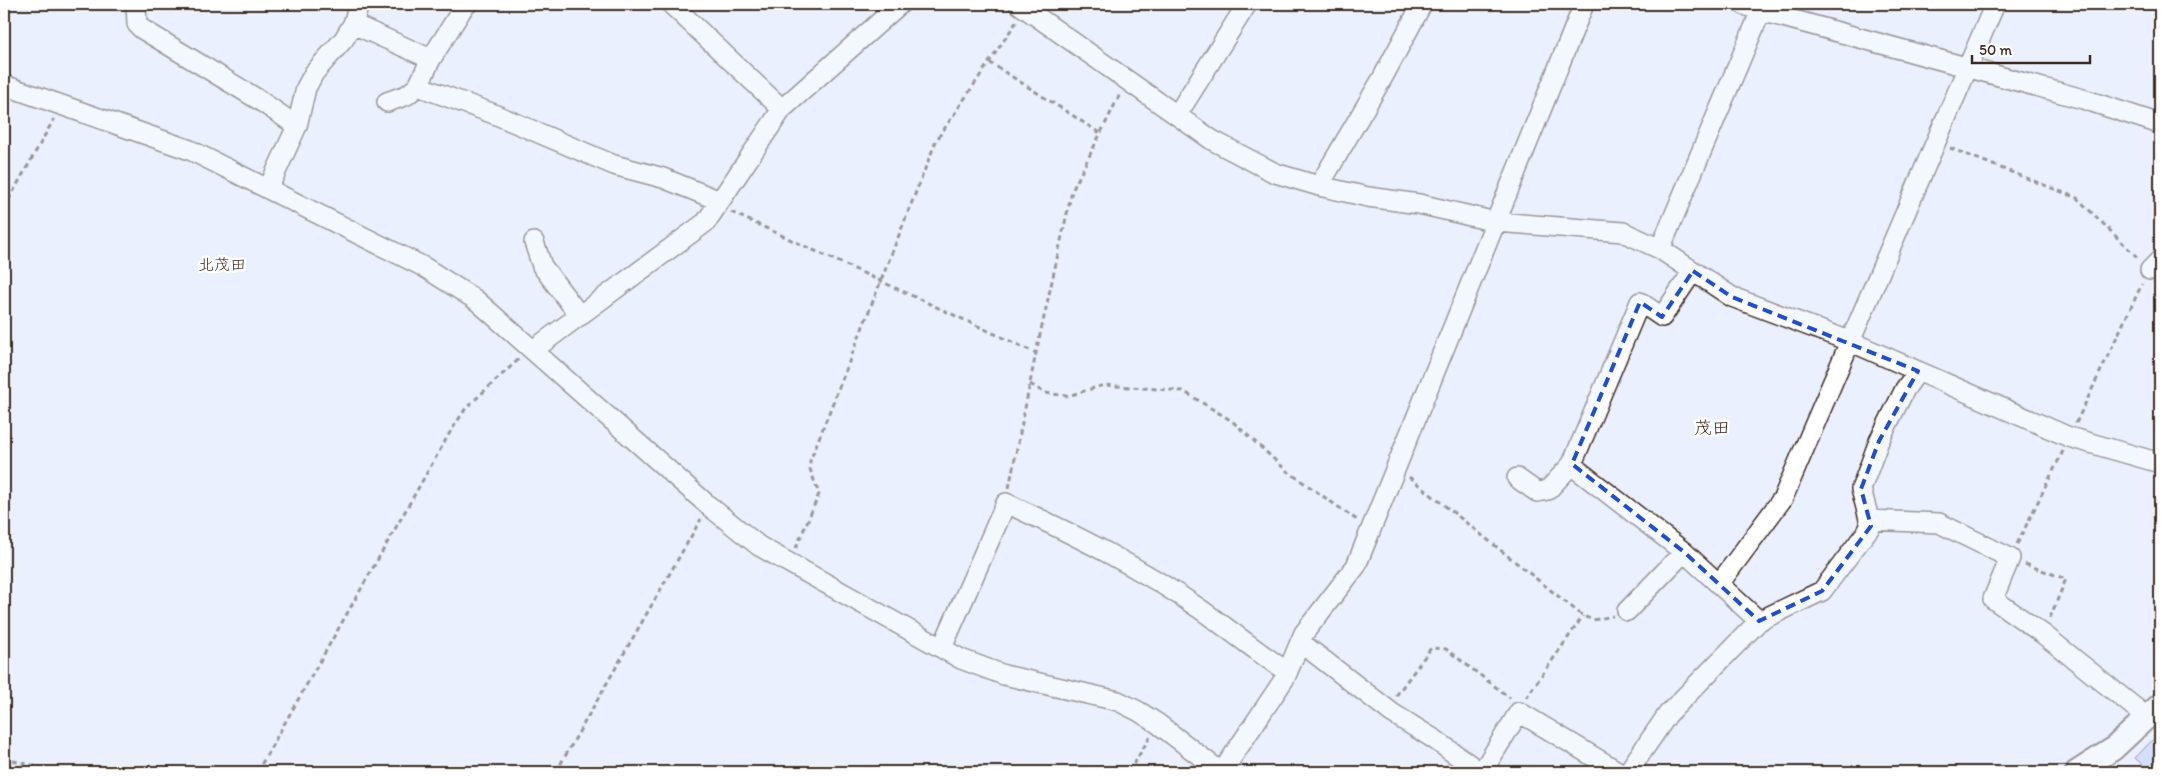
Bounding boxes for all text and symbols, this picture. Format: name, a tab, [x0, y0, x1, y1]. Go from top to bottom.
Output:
scale bar	[1972, 32, 2089, 64]
text: 50 m	[1979, 41, 2012, 59]
district label: 北茂田	[198, 255, 246, 274]
district label: 茂田	[1694, 417, 1730, 439]

